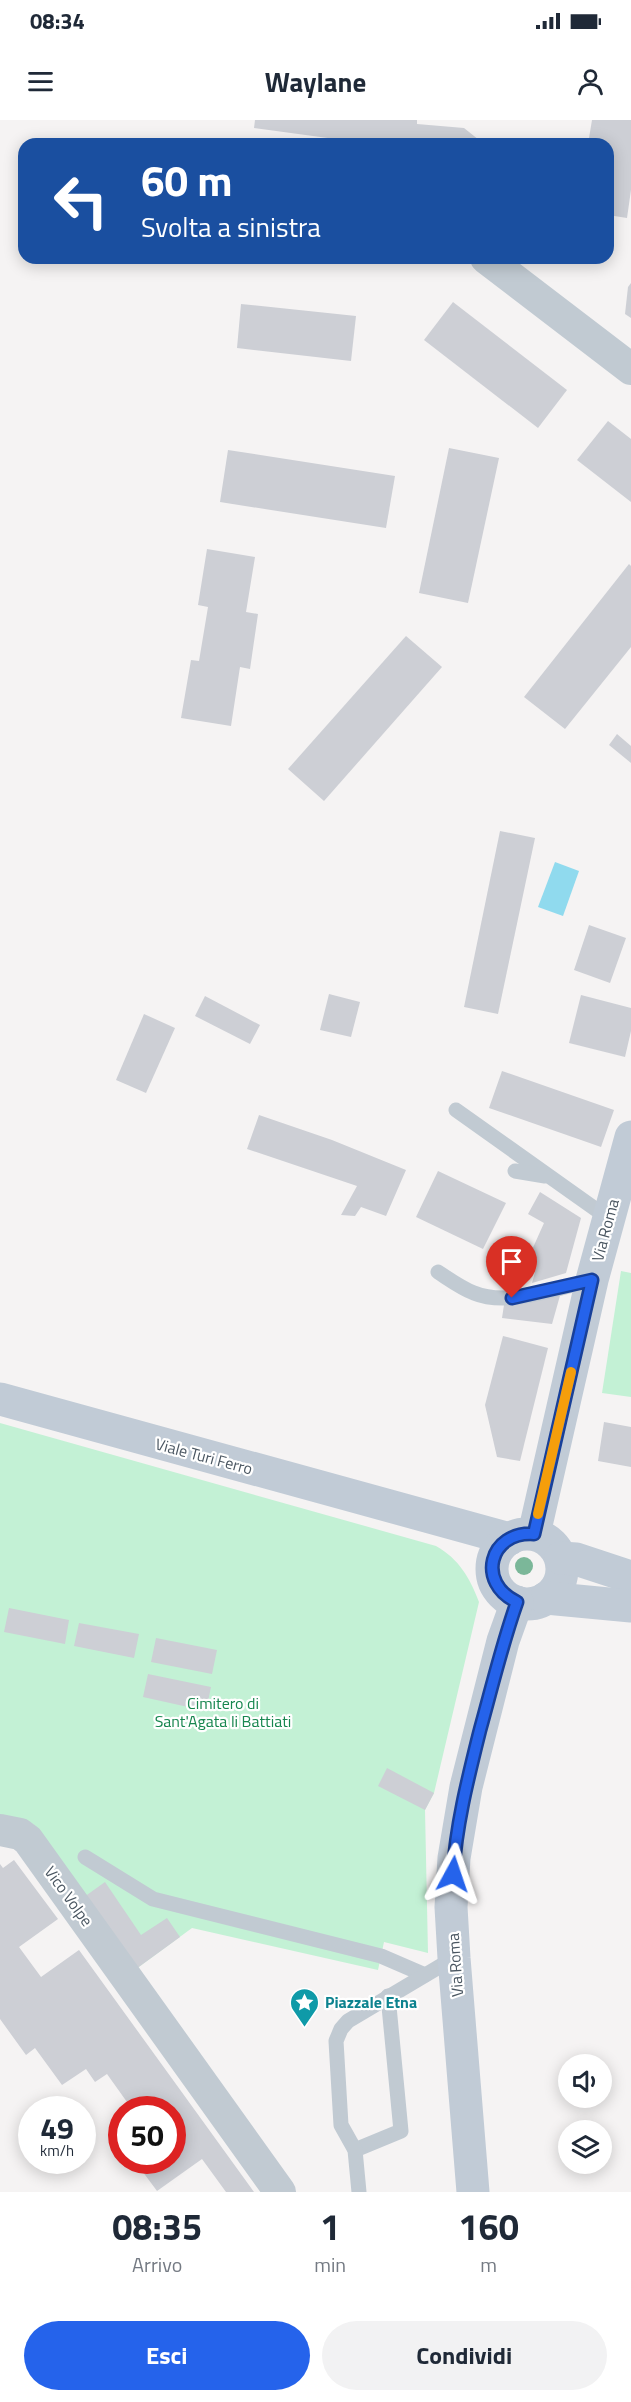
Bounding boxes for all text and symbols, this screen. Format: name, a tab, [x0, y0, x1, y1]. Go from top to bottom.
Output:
text: 08:34	[30, 4, 85, 38]
text: Waylane	[265, 61, 366, 102]
icon: menu	[24, 65, 57, 98]
icon: person	[574, 65, 607, 98]
text: 60 m	[141, 148, 233, 212]
icon: left	[42, 162, 120, 240]
text: Svolta a sinistra	[141, 206, 321, 247]
street label: Via Roma	[585, 1196, 625, 1264]
pin	[486, 1236, 537, 1298]
icon: arrive	[495, 1245, 528, 1278]
street label: Viale Turi Ferro	[153, 1431, 255, 1481]
park label: Cimitero di Sant'Agata li Battiati	[155, 1691, 291, 1733]
position arrow	[421, 1842, 485, 1906]
street label: Vico Volpe	[39, 1861, 99, 1931]
street label: Via Roma	[441, 1932, 469, 1998]
place icon: Piazzale Etna	[288, 1986, 320, 2028]
place label: Piazzale Etna	[325, 1990, 417, 2014]
map controls	[558, 2054, 612, 2174]
button: sound	[558, 2054, 612, 2108]
speed limit sign: 50	[108, 2096, 186, 2174]
text: 49	[40, 2105, 74, 2151]
button: layers	[558, 2120, 612, 2174]
text: km/h	[40, 2139, 74, 2162]
text: 08:35	[112, 2199, 202, 2254]
text: 1	[320, 2199, 340, 2254]
text: 160	[458, 2199, 519, 2254]
text: Arrivo	[132, 2249, 182, 2280]
text: min	[314, 2249, 346, 2280]
text: m	[480, 2249, 497, 2280]
button: Esci	[24, 2321, 310, 2390]
button: Condividi	[322, 2321, 607, 2390]

